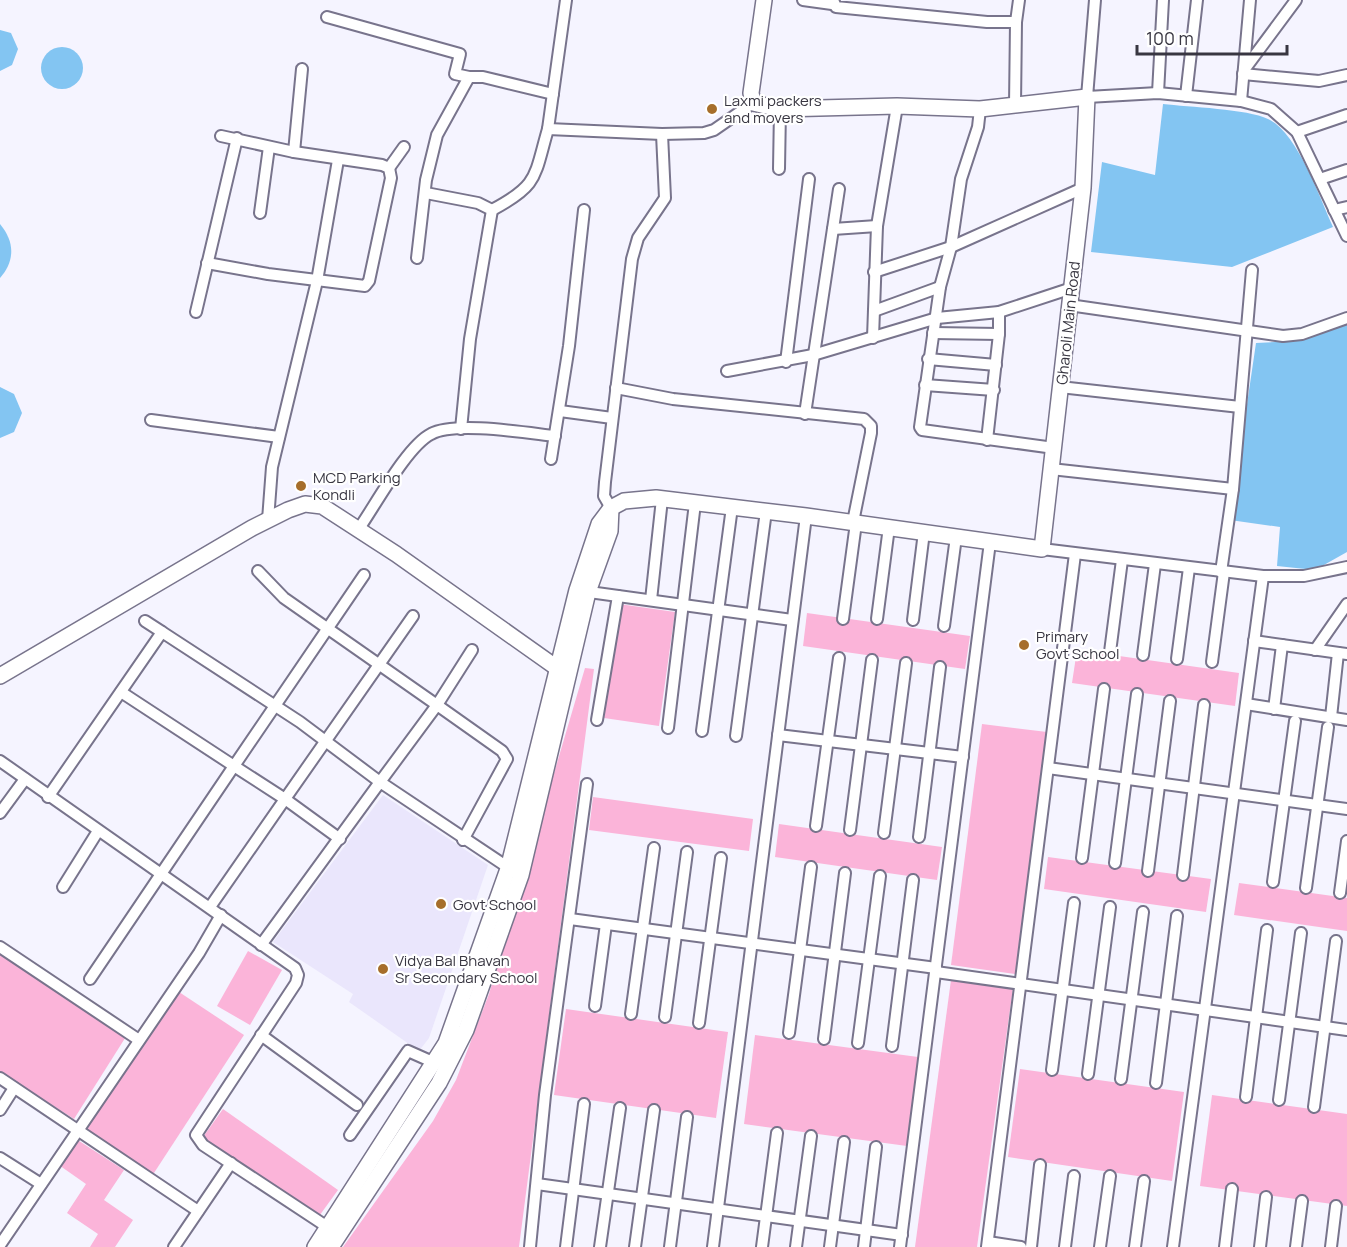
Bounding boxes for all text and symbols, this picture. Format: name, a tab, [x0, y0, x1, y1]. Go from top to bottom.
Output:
scale bar	[1137, 18, 1287, 56]
text: 100 m	[1146, 26, 1194, 50]
place label: Laxmi packers and movers	[724, 90, 822, 128]
marker: Laxmi packers and movers	[705, 102, 719, 116]
street label: Gharoli Main Road	[1051, 260, 1085, 386]
place label: MCD Parking Kondli	[313, 467, 401, 505]
marker: MCD Parking Kondli	[294, 479, 308, 493]
place label: Primary Govt School	[1036, 626, 1119, 664]
marker: Primary Govt School	[1017, 638, 1031, 652]
place label: Govt School	[453, 894, 536, 915]
marker: Govt School	[434, 897, 448, 911]
place label: Vidya Bal Bhavan Sr Secondary School	[395, 950, 538, 988]
marker: Vidya Bal Bhavan Sr Secondary School	[376, 962, 390, 976]

